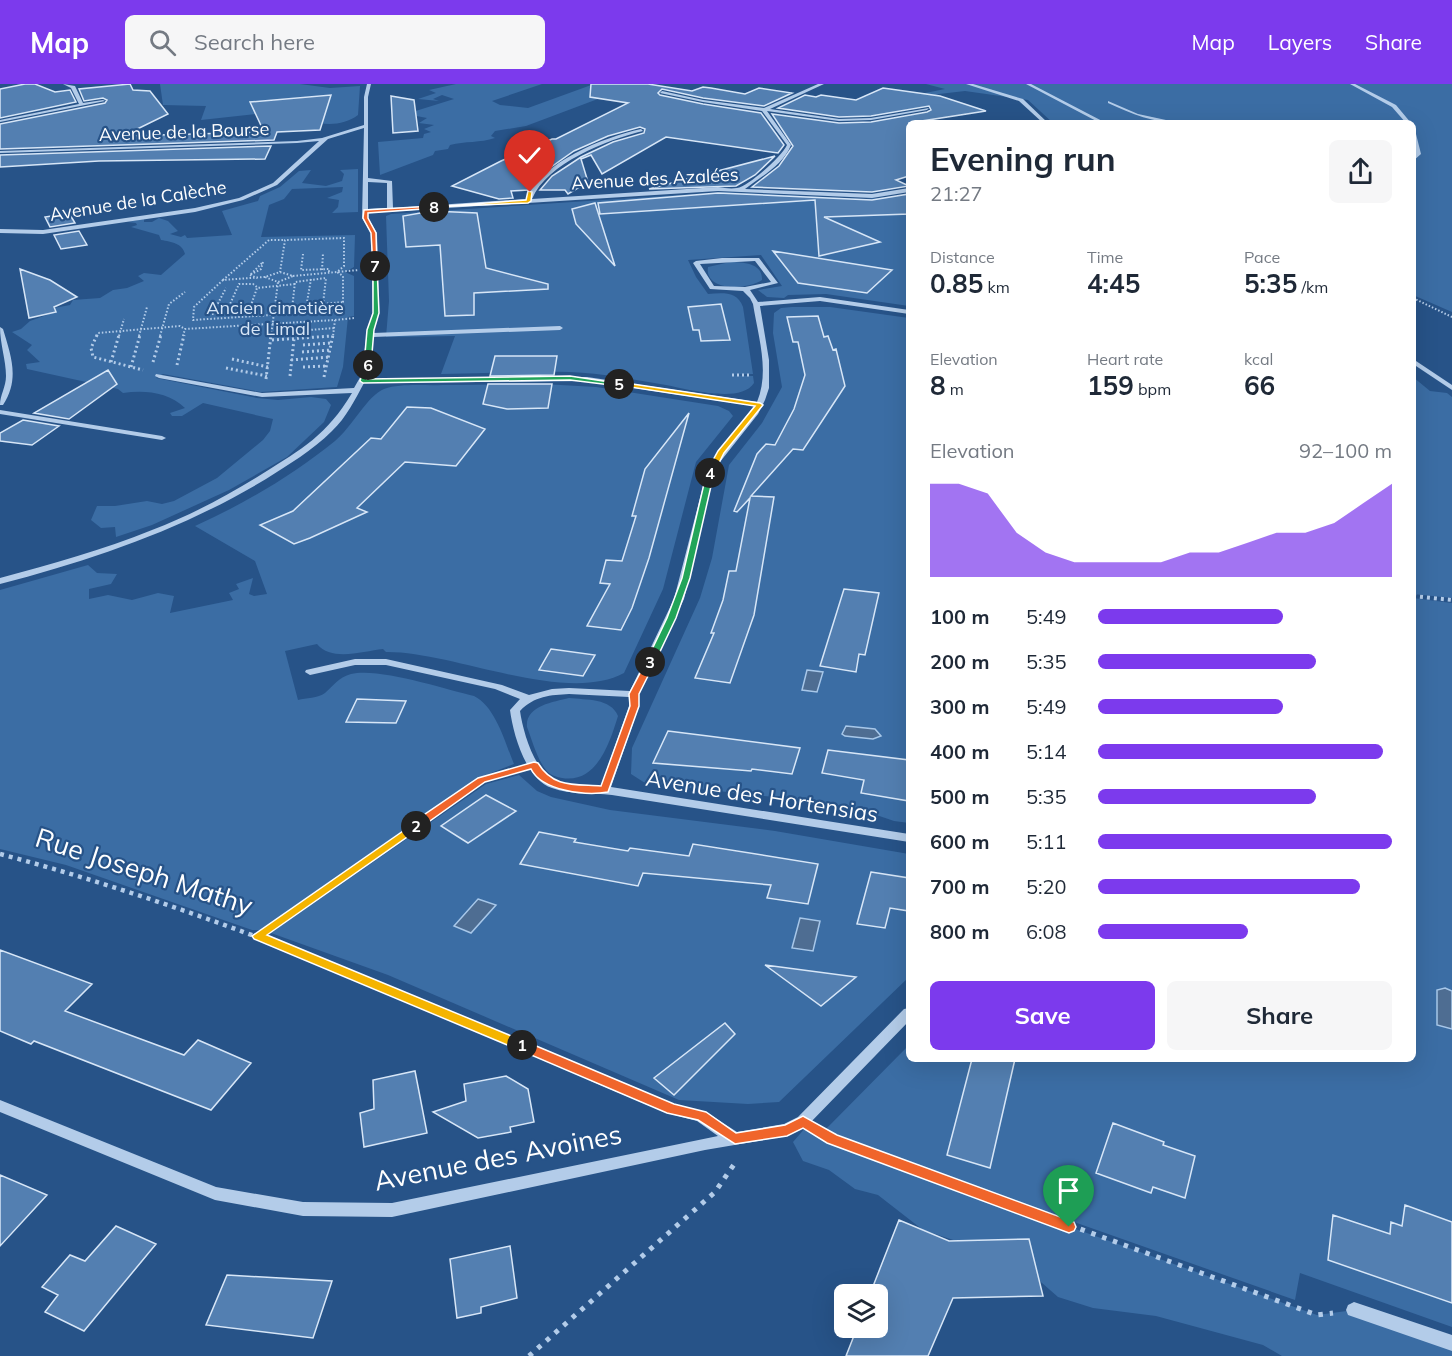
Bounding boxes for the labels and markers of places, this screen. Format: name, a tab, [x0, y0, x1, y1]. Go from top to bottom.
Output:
pin	[504, 130, 555, 192]
pin: 8	[419, 192, 449, 222]
pin: 7	[360, 251, 390, 281]
pin: 6	[353, 350, 383, 380]
pin: 5	[604, 369, 634, 399]
pin: 4	[695, 458, 725, 488]
pin: 3	[635, 647, 665, 677]
pin: 2	[401, 811, 431, 841]
pin: 1	[507, 1030, 537, 1060]
pin	[1043, 1165, 1094, 1227]

